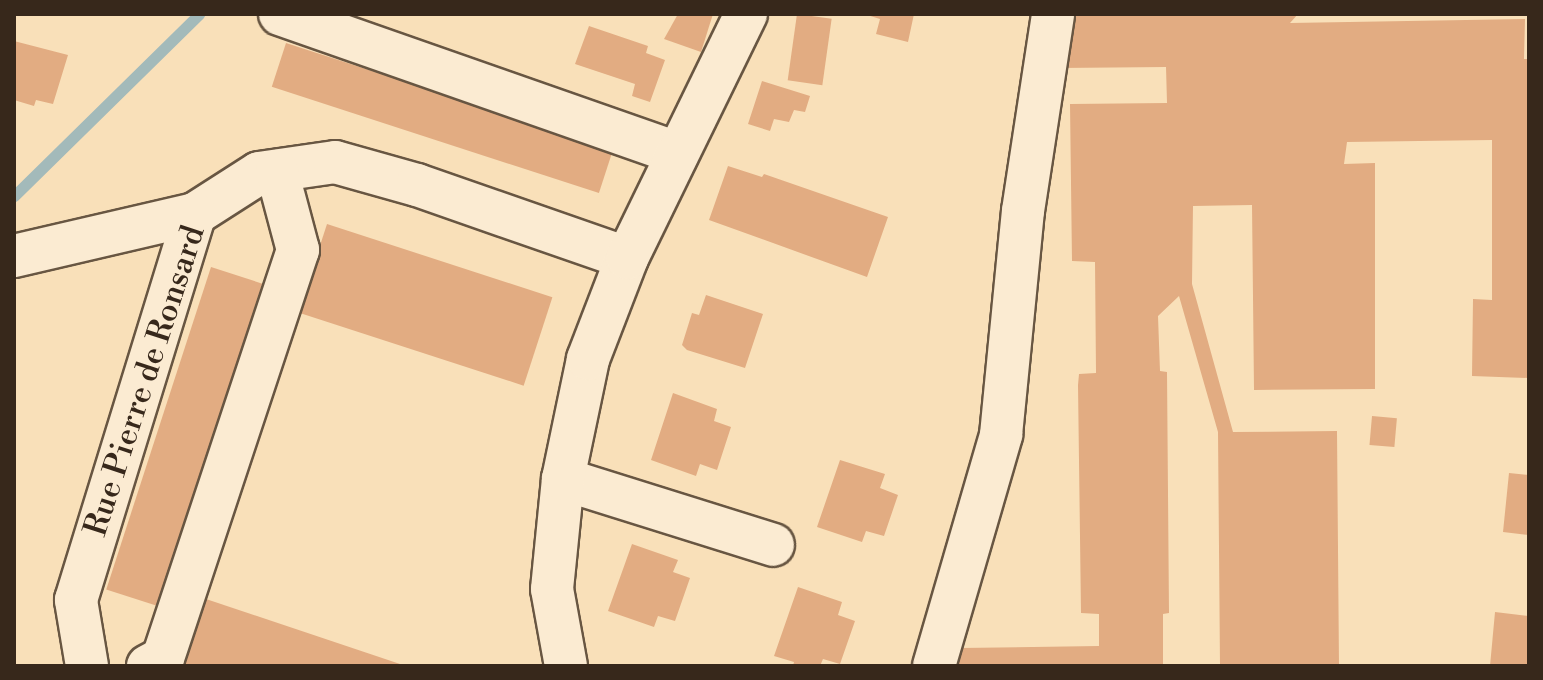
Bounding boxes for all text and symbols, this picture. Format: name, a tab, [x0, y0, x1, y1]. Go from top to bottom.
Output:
street label: Rue Pierre de Ronsard	[77, 221, 213, 541]

